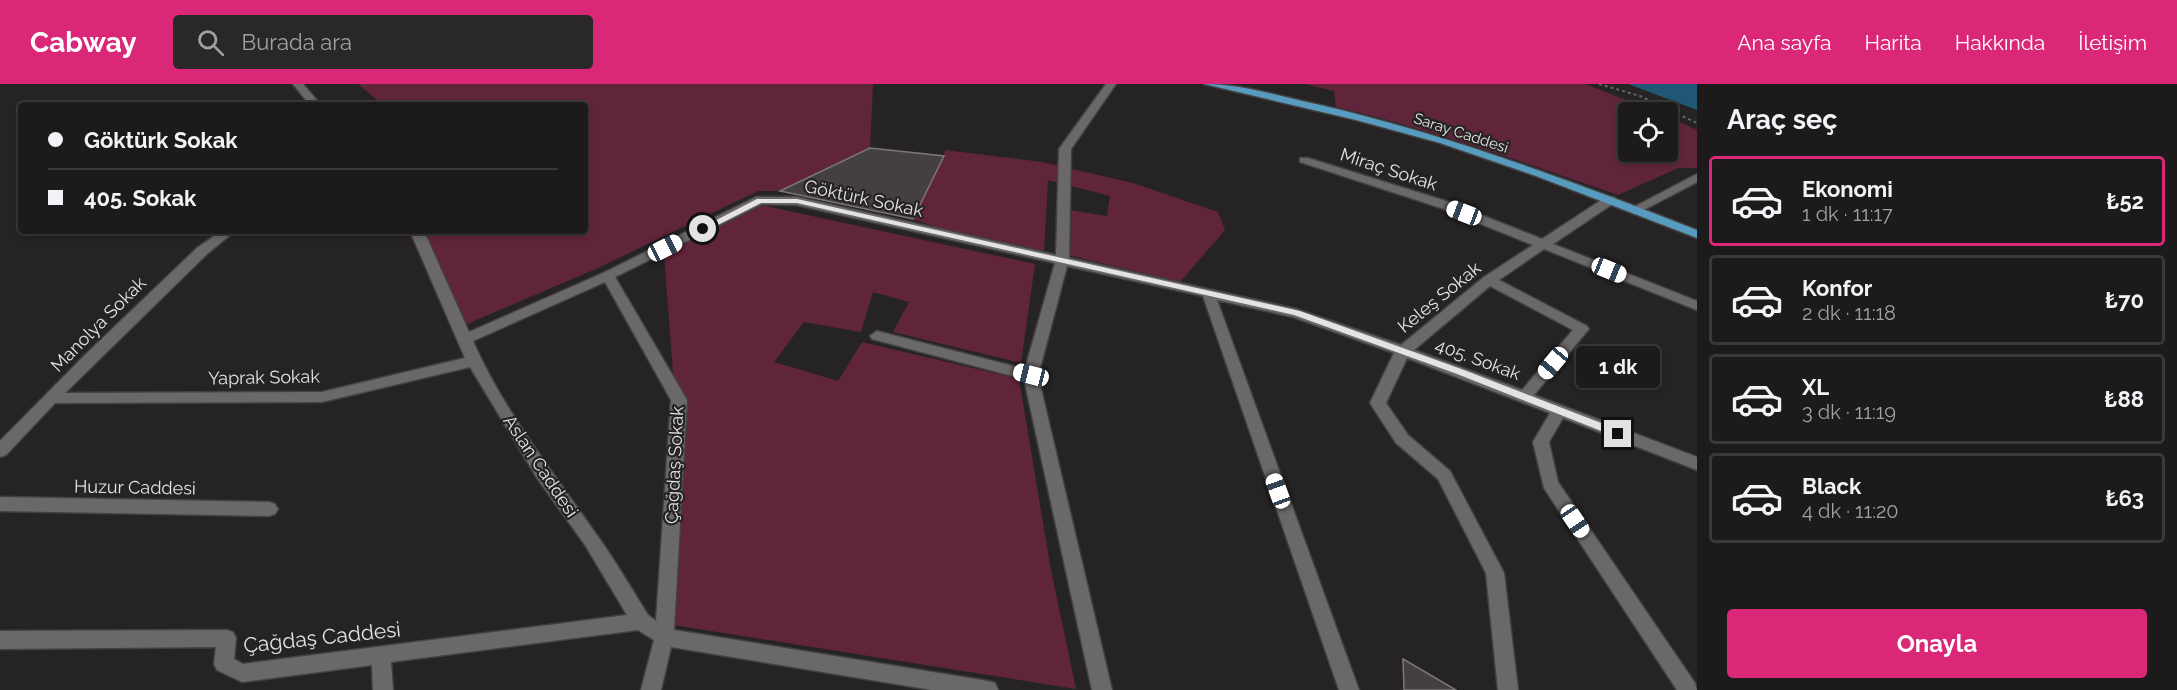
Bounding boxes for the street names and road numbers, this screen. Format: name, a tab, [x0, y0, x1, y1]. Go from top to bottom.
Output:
street label: Saray Caddesi	[1411, 109, 1511, 157]
street label: Miraç Sokak	[1338, 143, 1441, 195]
street label: Göktürk Sokak	[803, 175, 926, 221]
street label: Keleş Sokak	[1393, 257, 1485, 337]
street label: Manolya Sokak	[46, 272, 150, 376]
street label: 405. Sokak	[1433, 334, 1524, 384]
street label: Yaprak Sokak	[208, 366, 320, 388]
street label: Çağdaş Sokak	[660, 405, 688, 524]
street label: Aslan Caddesi	[499, 411, 583, 521]
street label: Huzur Caddesi	[74, 475, 196, 499]
street label: Çağdaş Caddesi	[242, 616, 402, 658]

